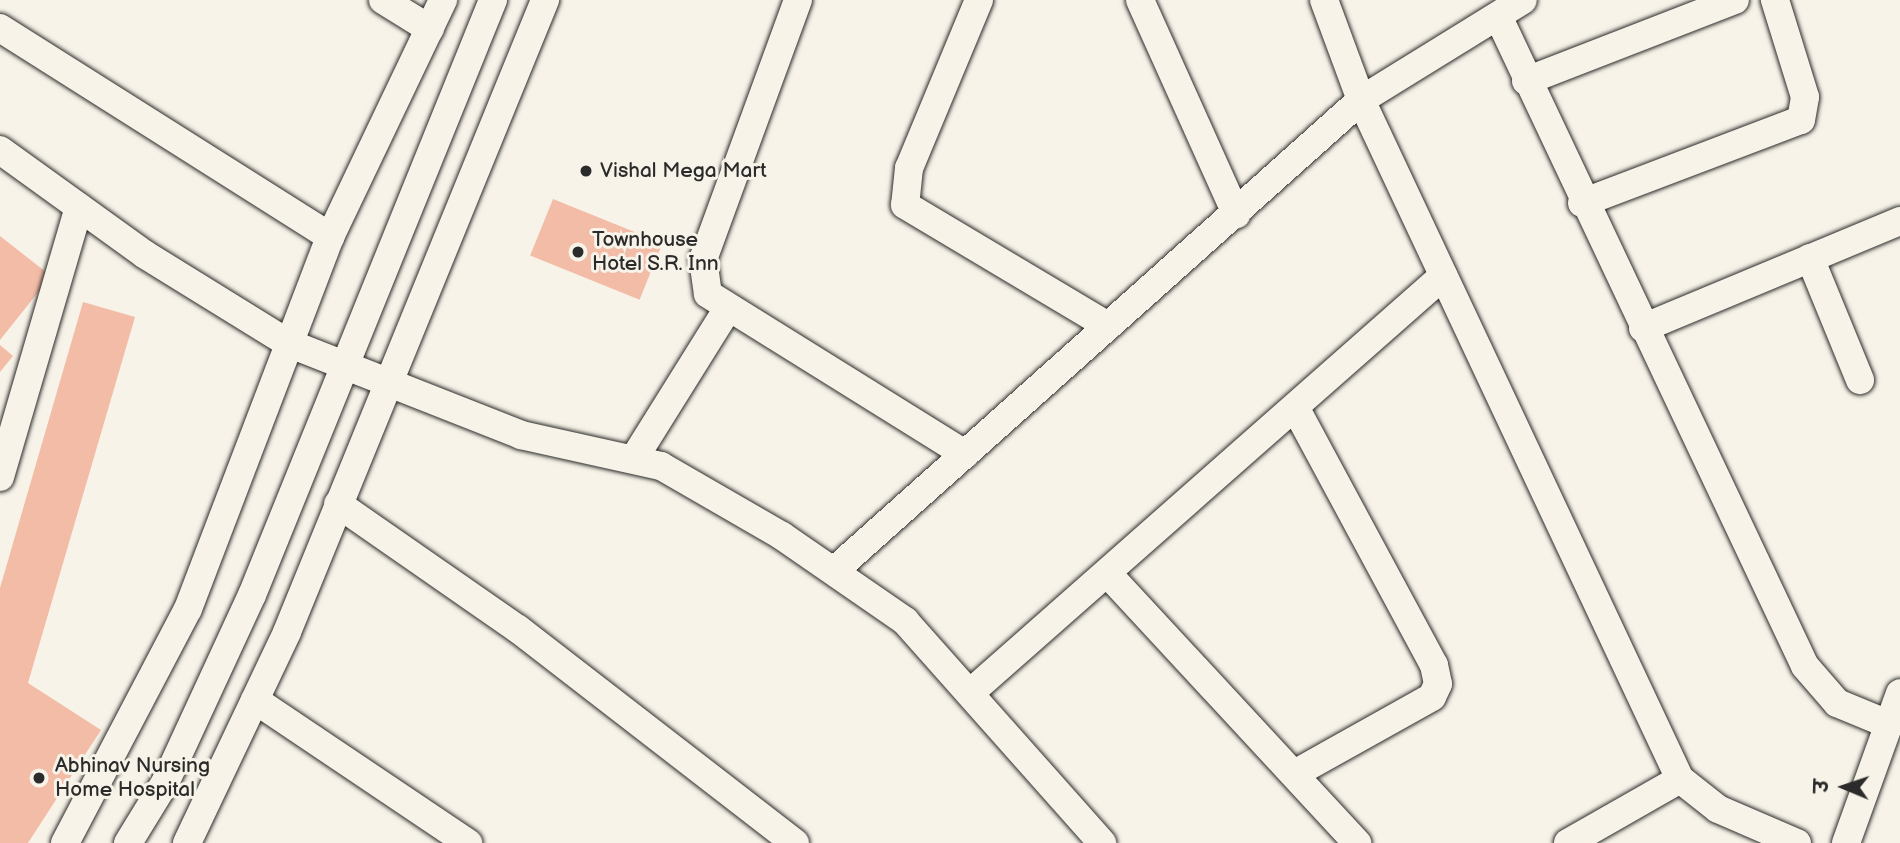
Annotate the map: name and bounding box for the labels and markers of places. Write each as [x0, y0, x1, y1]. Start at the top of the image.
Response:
place label: Vishal Mega Mart [600, 158, 767, 184]
marker: Vishal Mega Mart [578, 163, 594, 179]
place label: Townhouse Hotel S.R. Inn [592, 227, 719, 277]
marker: Townhouse Hotel S.R. Inn [570, 244, 586, 260]
place label: Abhinav Nursing Home Hospital [55, 753, 210, 803]
marker: Abhinav Nursing Home Hospital [29, 768, 49, 788]

